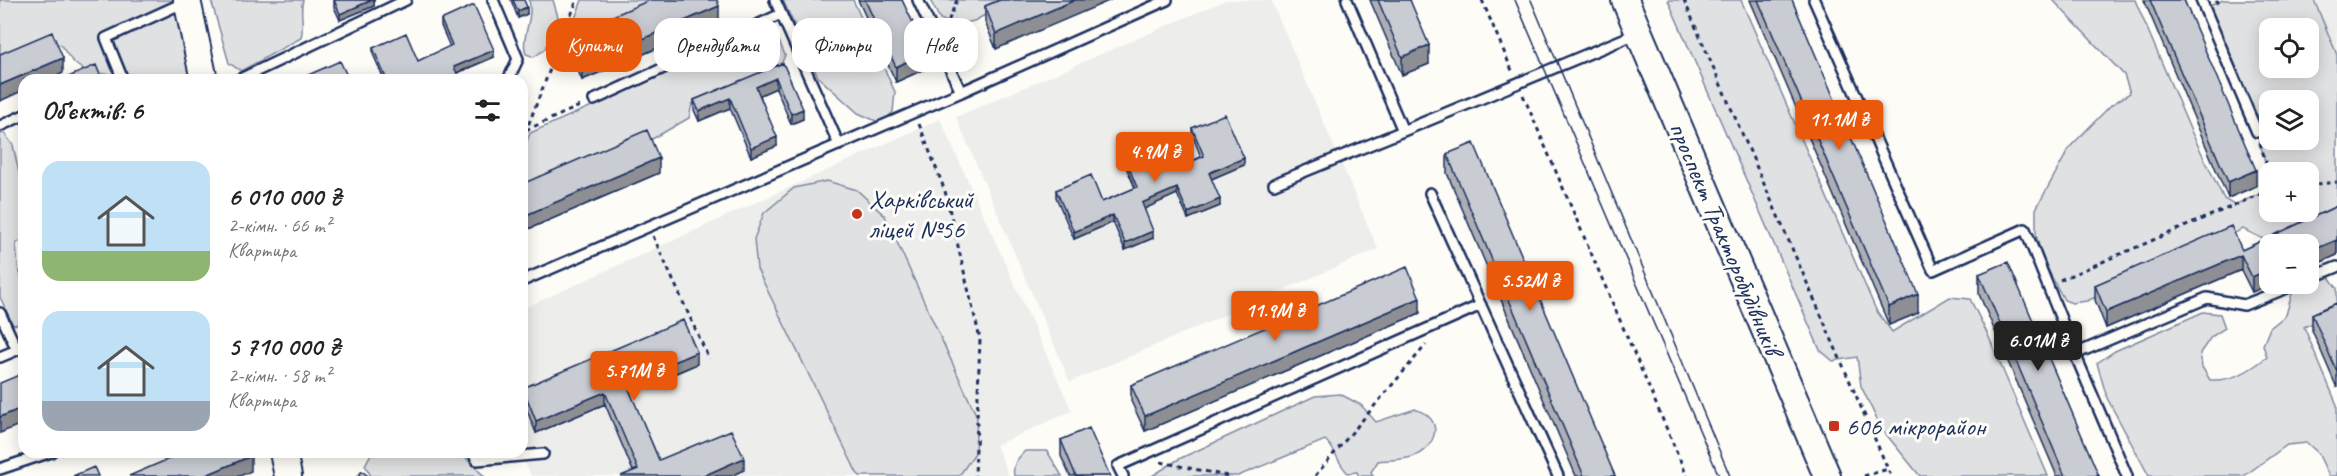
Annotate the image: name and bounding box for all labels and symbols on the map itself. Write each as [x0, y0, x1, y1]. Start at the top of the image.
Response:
pin: 11.1M ₴ [1784, 100, 1894, 151]
street label: проспект Тракторобудівників [1662, 117, 1792, 365]
pin: 4.9M ₴ [1106, 132, 1204, 183]
place label: Харківський ліцей №56 [869, 183, 975, 246]
marker: Харківський ліцей №56 [850, 207, 864, 221]
pin: 5.52M ₴ [1475, 261, 1585, 312]
pin: 11.9M ₴ [1220, 291, 1330, 342]
pin: 6.01M ₴ [1983, 321, 2093, 372]
pin: 5.71M ₴ [579, 351, 689, 402]
place label: 606 мікрорайон [1846, 410, 1987, 443]
marker: 606 мікрорайон [1827, 419, 1841, 433]

